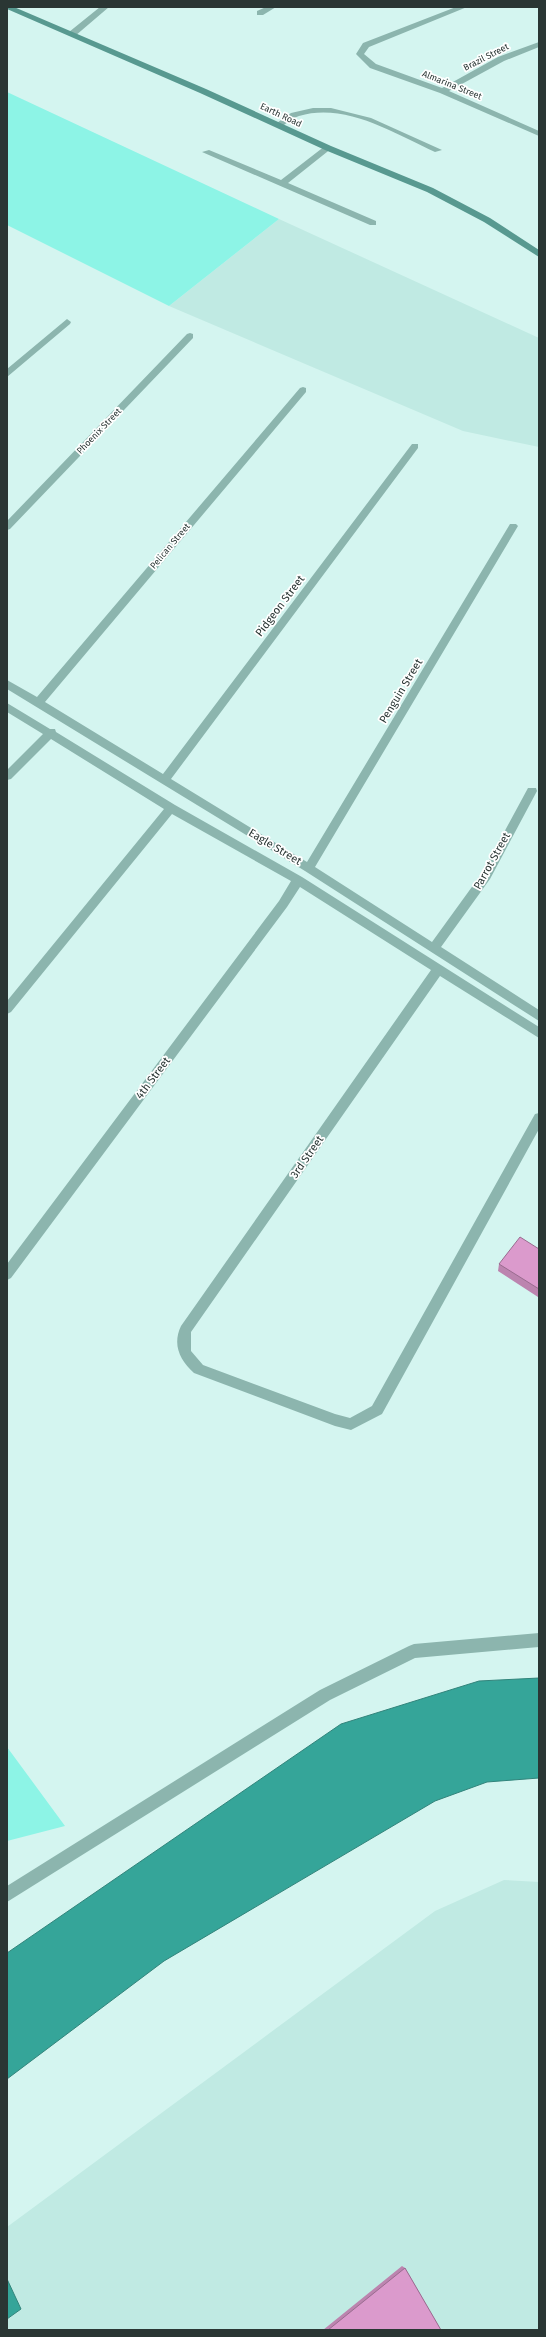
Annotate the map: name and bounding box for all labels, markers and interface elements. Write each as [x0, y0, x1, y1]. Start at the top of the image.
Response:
street label: Brazil Street [462, 41, 511, 73]
street label: Almarina Street [421, 68, 484, 102]
street label: Earth Road [259, 101, 303, 129]
street label: Phoenix Street [75, 406, 124, 456]
street label: Pelican Street [148, 521, 192, 571]
street label: Pidgeon Street [253, 573, 307, 639]
street label: Penguin Street [377, 656, 425, 726]
street label: Eagle Street [246, 826, 304, 868]
street label: Parrot Street [471, 830, 513, 892]
street label: 4th Street [133, 1054, 173, 1101]
street label: 3rd Street [288, 1133, 326, 1181]

